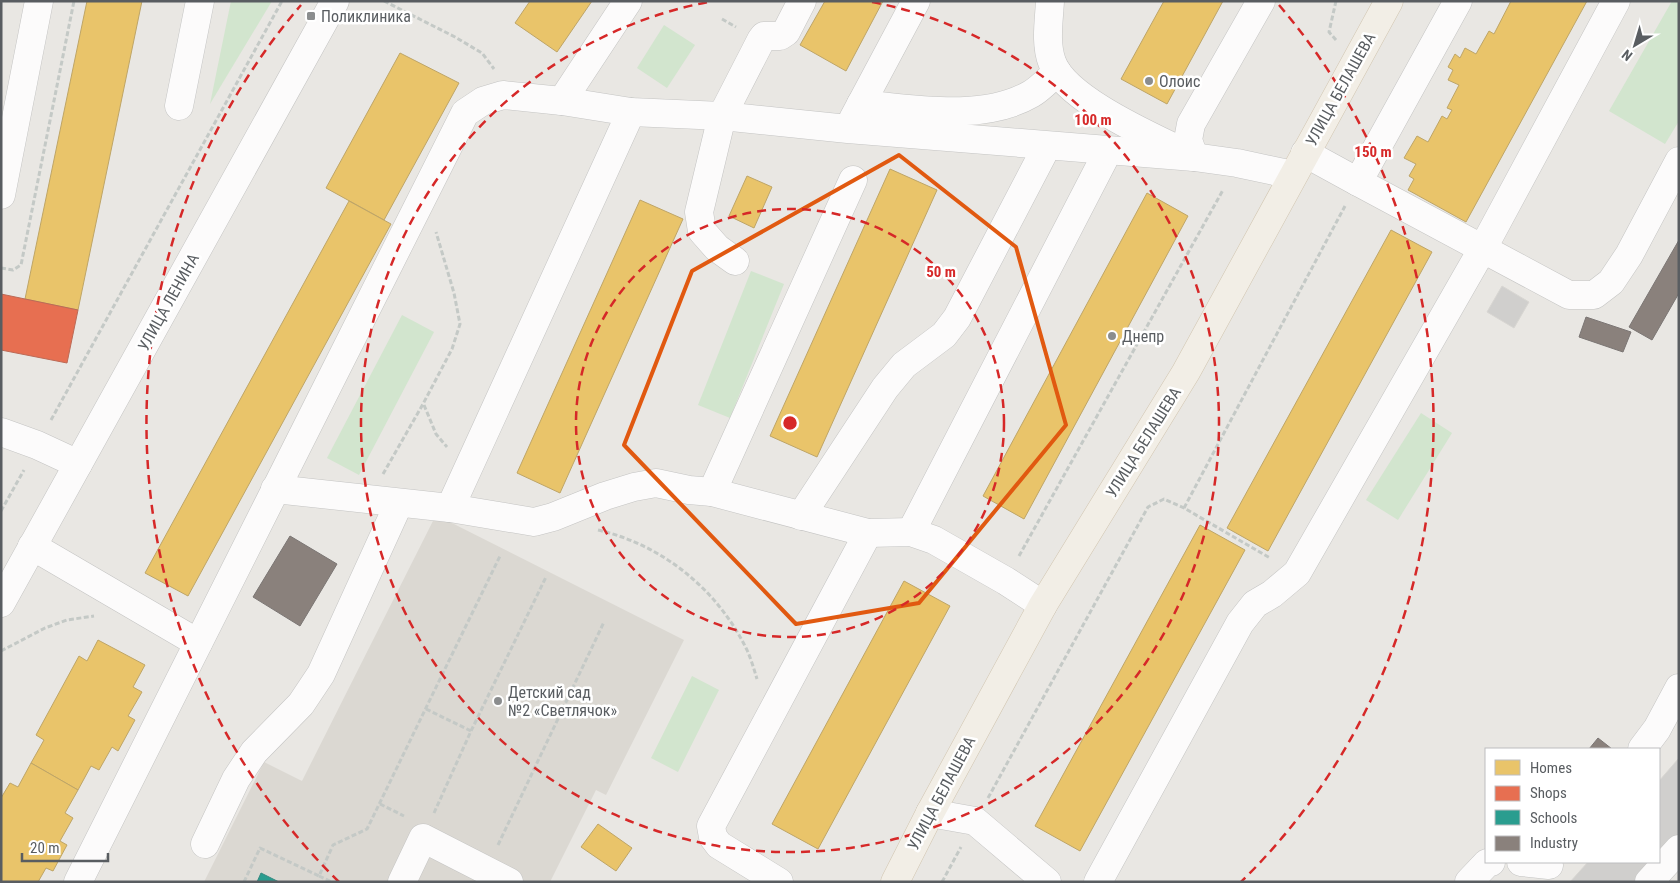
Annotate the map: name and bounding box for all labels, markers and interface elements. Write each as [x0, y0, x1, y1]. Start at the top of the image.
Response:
place label: Поликлиника [321, 7, 411, 26]
marker: Поликлиника [305, 10, 317, 22]
north arrow [1610, 20, 1660, 70]
street label: УЛИЦА БЕЛАШЕВА [1302, 29, 1379, 149]
text: N [1619, 46, 1635, 64]
place label: Олоис [1159, 72, 1200, 91]
marker: Олоис [1143, 75, 1155, 87]
text: 100 m [1074, 111, 1112, 129]
text: 150 m [1354, 143, 1392, 161]
street label: УЛИЦА ЛЕНИНА [134, 250, 203, 354]
text: 50 m [926, 263, 956, 281]
place label: Днепр [1122, 327, 1164, 346]
marker: Днепр [1106, 330, 1118, 342]
street label: УЛИЦА БЕЛАШЕВА [1102, 384, 1185, 501]
centre of rings [781, 414, 799, 432]
place label: Детский сад №2 «Светлячок» [508, 683, 617, 720]
marker: Детский сад №2 «Светлячок» [492, 695, 504, 707]
street label: УЛИЦА БЕЛАШЕВА [903, 733, 979, 853]
legend [1485, 748, 1660, 863]
text: Homes [1530, 759, 1572, 777]
text: Shops [1530, 784, 1567, 802]
text: Schools [1530, 809, 1577, 827]
scale bar [22, 830, 109, 862]
text: Industry [1530, 834, 1578, 852]
text: 20 m [30, 839, 60, 857]

